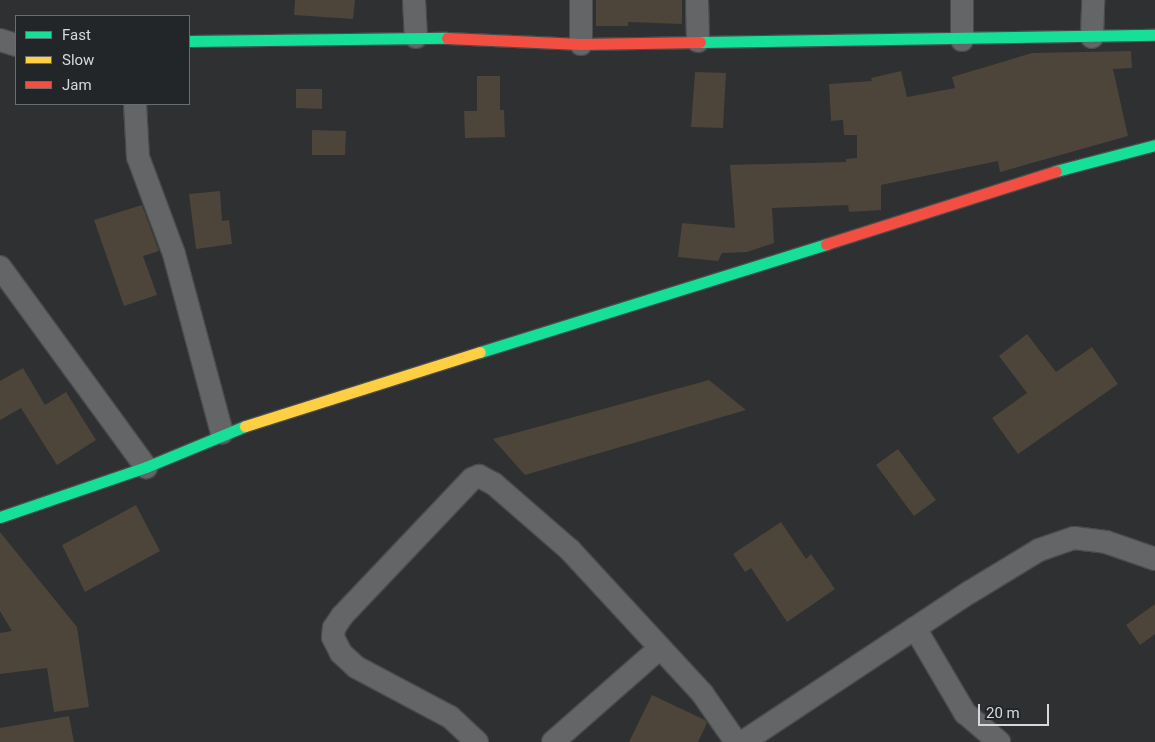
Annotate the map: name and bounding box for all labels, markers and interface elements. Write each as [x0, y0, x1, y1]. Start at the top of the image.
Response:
legend [15, 15, 190, 105]
text: Fast [62, 26, 91, 44]
text: Slow [62, 51, 94, 69]
text: Jam [62, 76, 92, 94]
scale bar [980, 694, 1051, 726]
text: 20 m [986, 704, 1020, 722]

